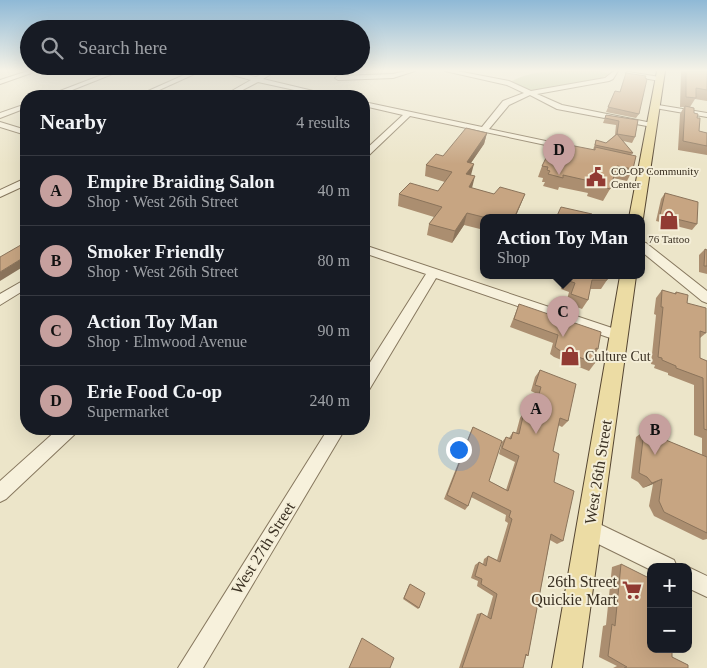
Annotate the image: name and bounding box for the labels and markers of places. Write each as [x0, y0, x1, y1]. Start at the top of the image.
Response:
pin: D [543, 134, 575, 175]
place label: CO-OP Community Center [611, 165, 699, 190]
public building icon: CO-OP Community Center [585, 166, 607, 188]
shop icon: 76 Tattoo [658, 209, 680, 231]
place label: 76 Tattoo [648, 233, 690, 245]
pin: C [547, 296, 579, 337]
shop icon: Culture Cut [559, 345, 581, 367]
place label: Culture Cut [585, 349, 651, 364]
pin: A [520, 393, 552, 434]
pin: B [639, 414, 671, 455]
place label: 26th Street Quickie Mart [531, 573, 618, 608]
supermarket icon: 26th Street Quickie Mart [621, 579, 643, 601]

